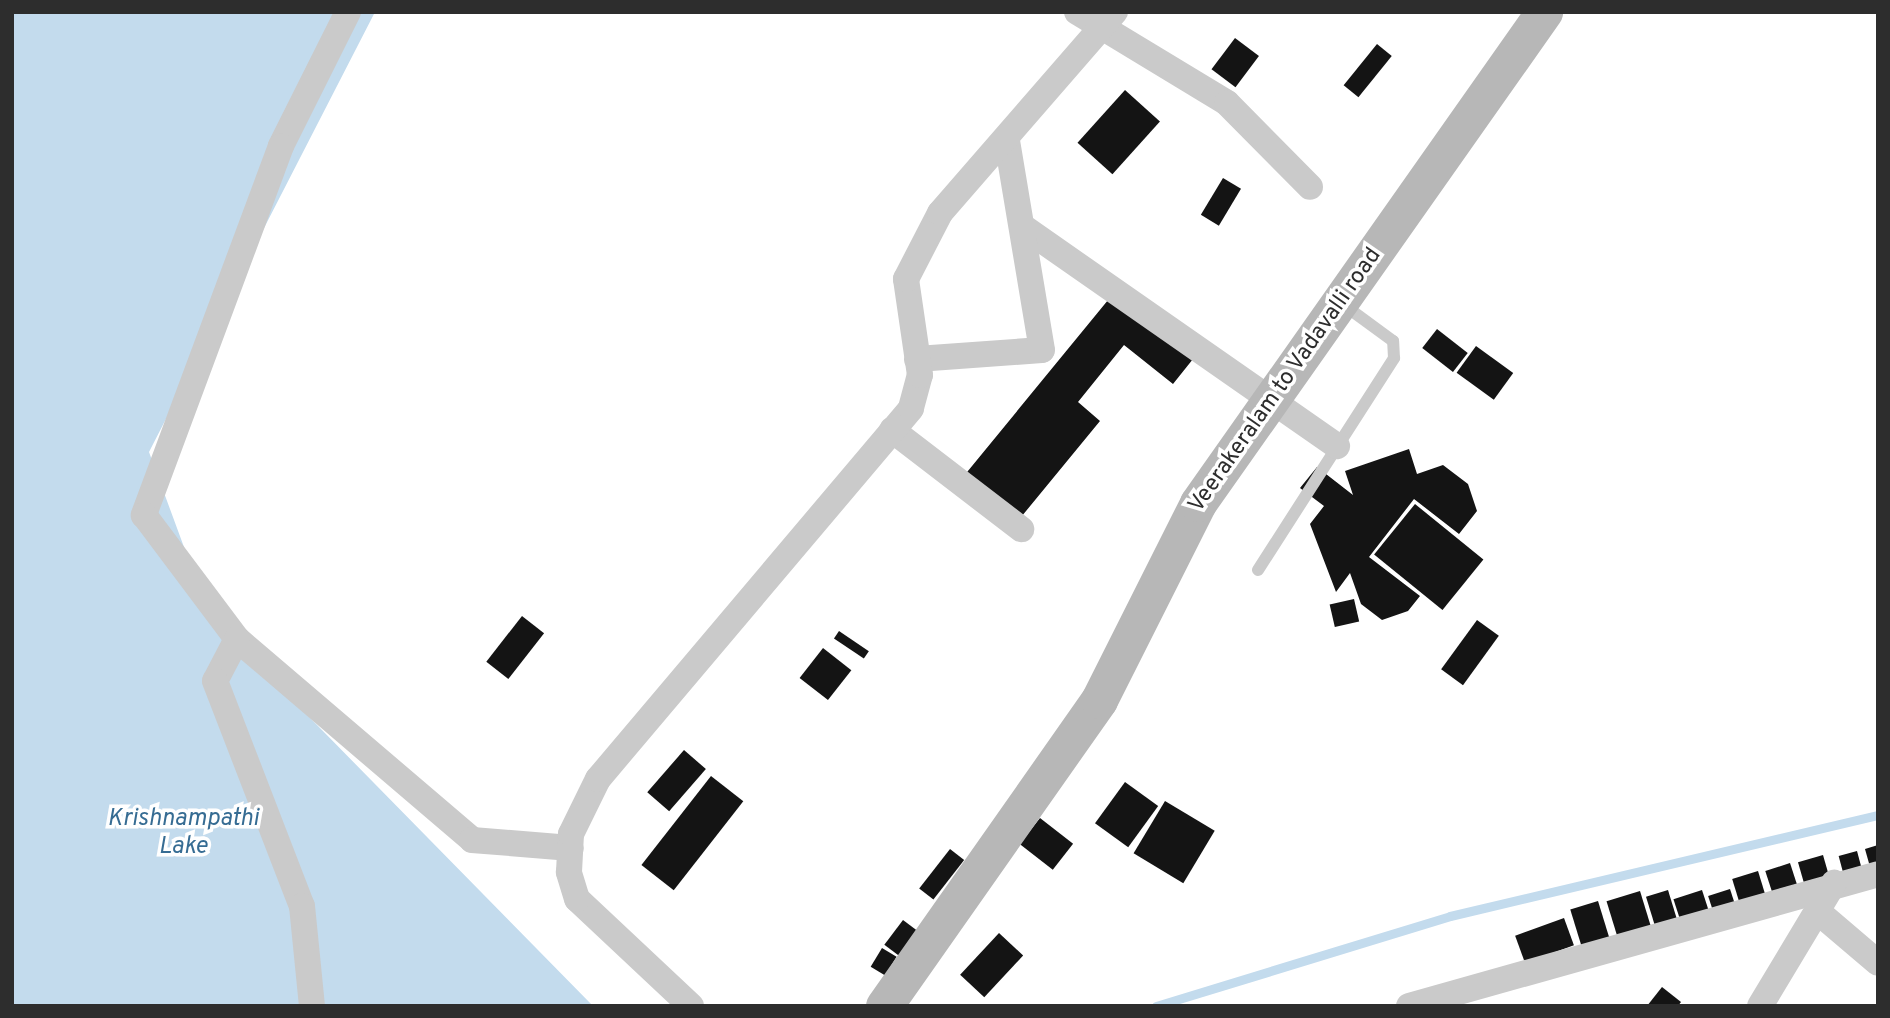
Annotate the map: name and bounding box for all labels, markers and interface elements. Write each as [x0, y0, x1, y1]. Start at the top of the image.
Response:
street label: Veerakeralam to Vadavalli road [1184, 243, 1388, 519]
water label: Krishnampathi Lake [107, 806, 259, 862]

